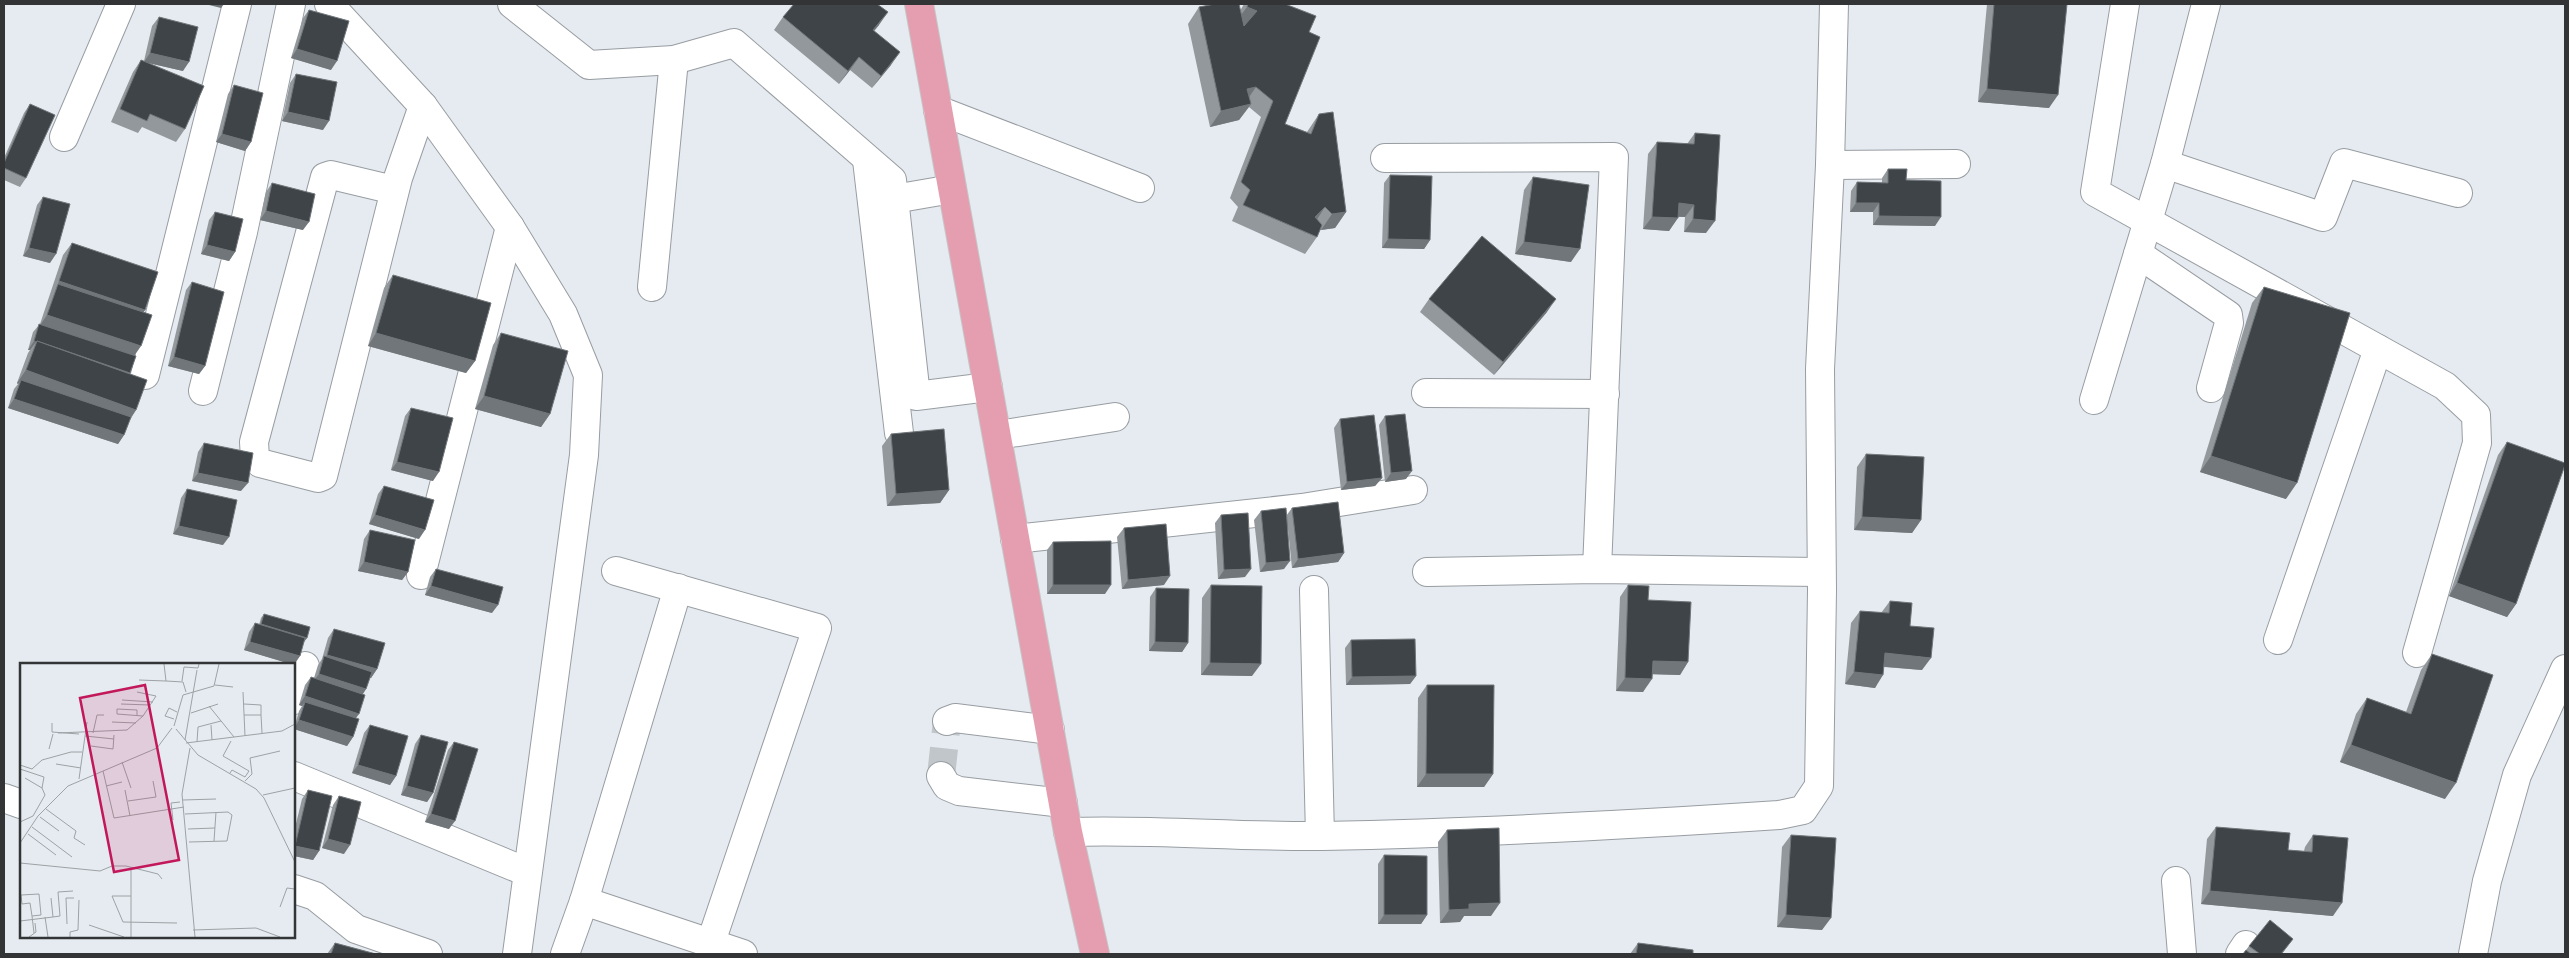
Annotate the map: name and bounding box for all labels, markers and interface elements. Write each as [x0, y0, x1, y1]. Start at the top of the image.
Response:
inset map [20, 663, 295, 938]

